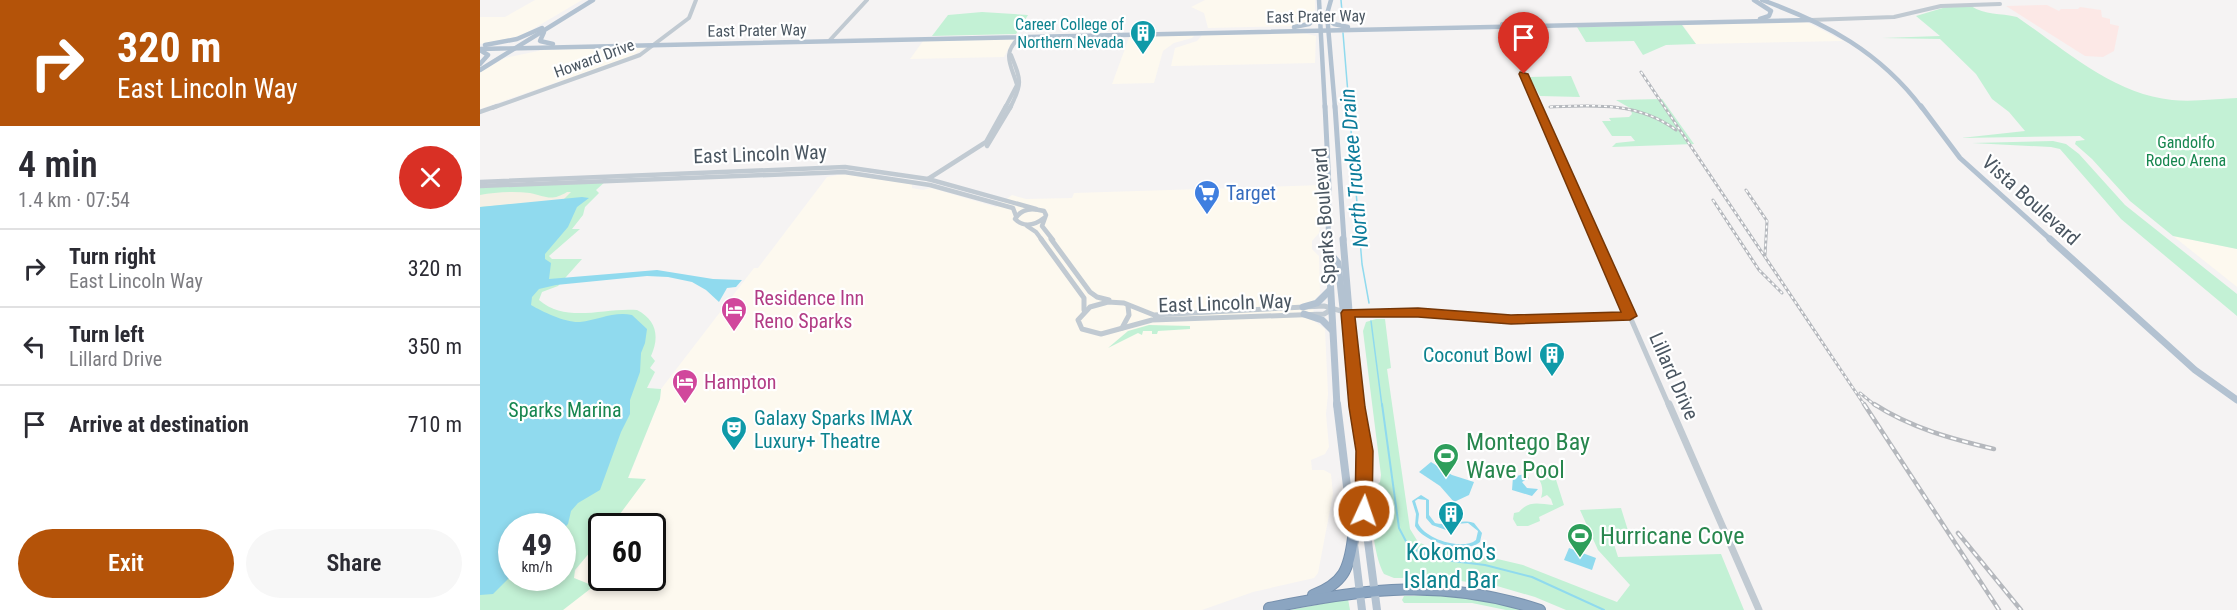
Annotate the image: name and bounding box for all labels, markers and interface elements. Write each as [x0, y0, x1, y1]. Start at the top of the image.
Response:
street label: East Prater Way [1266, 6, 1366, 27]
pin [1498, 12, 1549, 74]
place label: Career College of Northern Nevada [1015, 15, 1124, 52]
building icon: Career College of Northern Nevada [1128, 18, 1158, 56]
street label: East Prater Way [707, 20, 807, 41]
icon: arrive [1507, 21, 1540, 54]
text: 320 m [117, 23, 222, 72]
icon: right [18, 24, 96, 102]
street label: Howard Drive [551, 35, 637, 82]
text: East Lincoln Way [117, 73, 298, 105]
water label: North Truckee Drain [1335, 87, 1373, 249]
park label: Gandolfo Rodeo Arena [2146, 133, 2226, 170]
street label: East Lincoln Way [693, 140, 827, 168]
text: 4 min [18, 144, 98, 186]
button: close [399, 146, 462, 209]
street label: Sparks Boulevard [1307, 147, 1341, 285]
street label: Vista Boulevard [1977, 150, 2085, 250]
supermarket icon: Target [1192, 178, 1222, 216]
place label: Target [1226, 181, 1276, 205]
text: 1.4 km · 07:54 [18, 188, 130, 212]
text: Turn right [69, 244, 156, 269]
icon: right [18, 252, 51, 285]
text: 320 m [408, 256, 462, 281]
text: East Lincoln Way [69, 269, 203, 293]
place label: Residence Inn Reno Sparks [754, 286, 864, 333]
street label: East Lincoln Way [1158, 289, 1292, 317]
hotel icon: Residence Inn Reno Sparks [719, 295, 749, 333]
text: Turn left [69, 322, 144, 347]
street label: Lillard Drive [1644, 329, 1704, 423]
icon: left [18, 330, 51, 363]
text: 350 m [408, 334, 462, 359]
building icon: Coconut Bowl [1537, 340, 1567, 378]
place label: Coconut Bowl [1423, 343, 1532, 367]
text: Lillard Drive [69, 347, 162, 371]
hotel icon: Hampton [670, 367, 700, 405]
place label: Hampton [704, 370, 776, 394]
park label: Sparks Marina [508, 398, 622, 422]
place label: Galaxy Sparks IMAX Luxury+ Theatre [754, 406, 913, 453]
icon: arrive [18, 408, 51, 441]
text: Arrive at destination [69, 412, 249, 437]
text: 710 m [408, 412, 462, 437]
theatre icon: Galaxy Sparks IMAX Luxury+ Theatre [719, 414, 749, 452]
place label: Montego Bay Wave Pool [1466, 428, 1590, 484]
sports icon: Montego Bay Wave Pool [1431, 441, 1461, 479]
position arrow [1332, 479, 1396, 543]
building icon: Kokomo's Island Bar [1436, 499, 1466, 537]
speed limit sign: 60 [588, 513, 666, 591]
sports icon: Hurricane Cove [1565, 521, 1595, 559]
place label: Hurricane Cove [1600, 522, 1744, 550]
text: 49 [522, 527, 552, 562]
button: Exit [18, 529, 234, 598]
button: Share [246, 529, 462, 598]
place label: Kokomo's Island Bar [1404, 538, 1498, 594]
text: km/h [522, 558, 552, 576]

